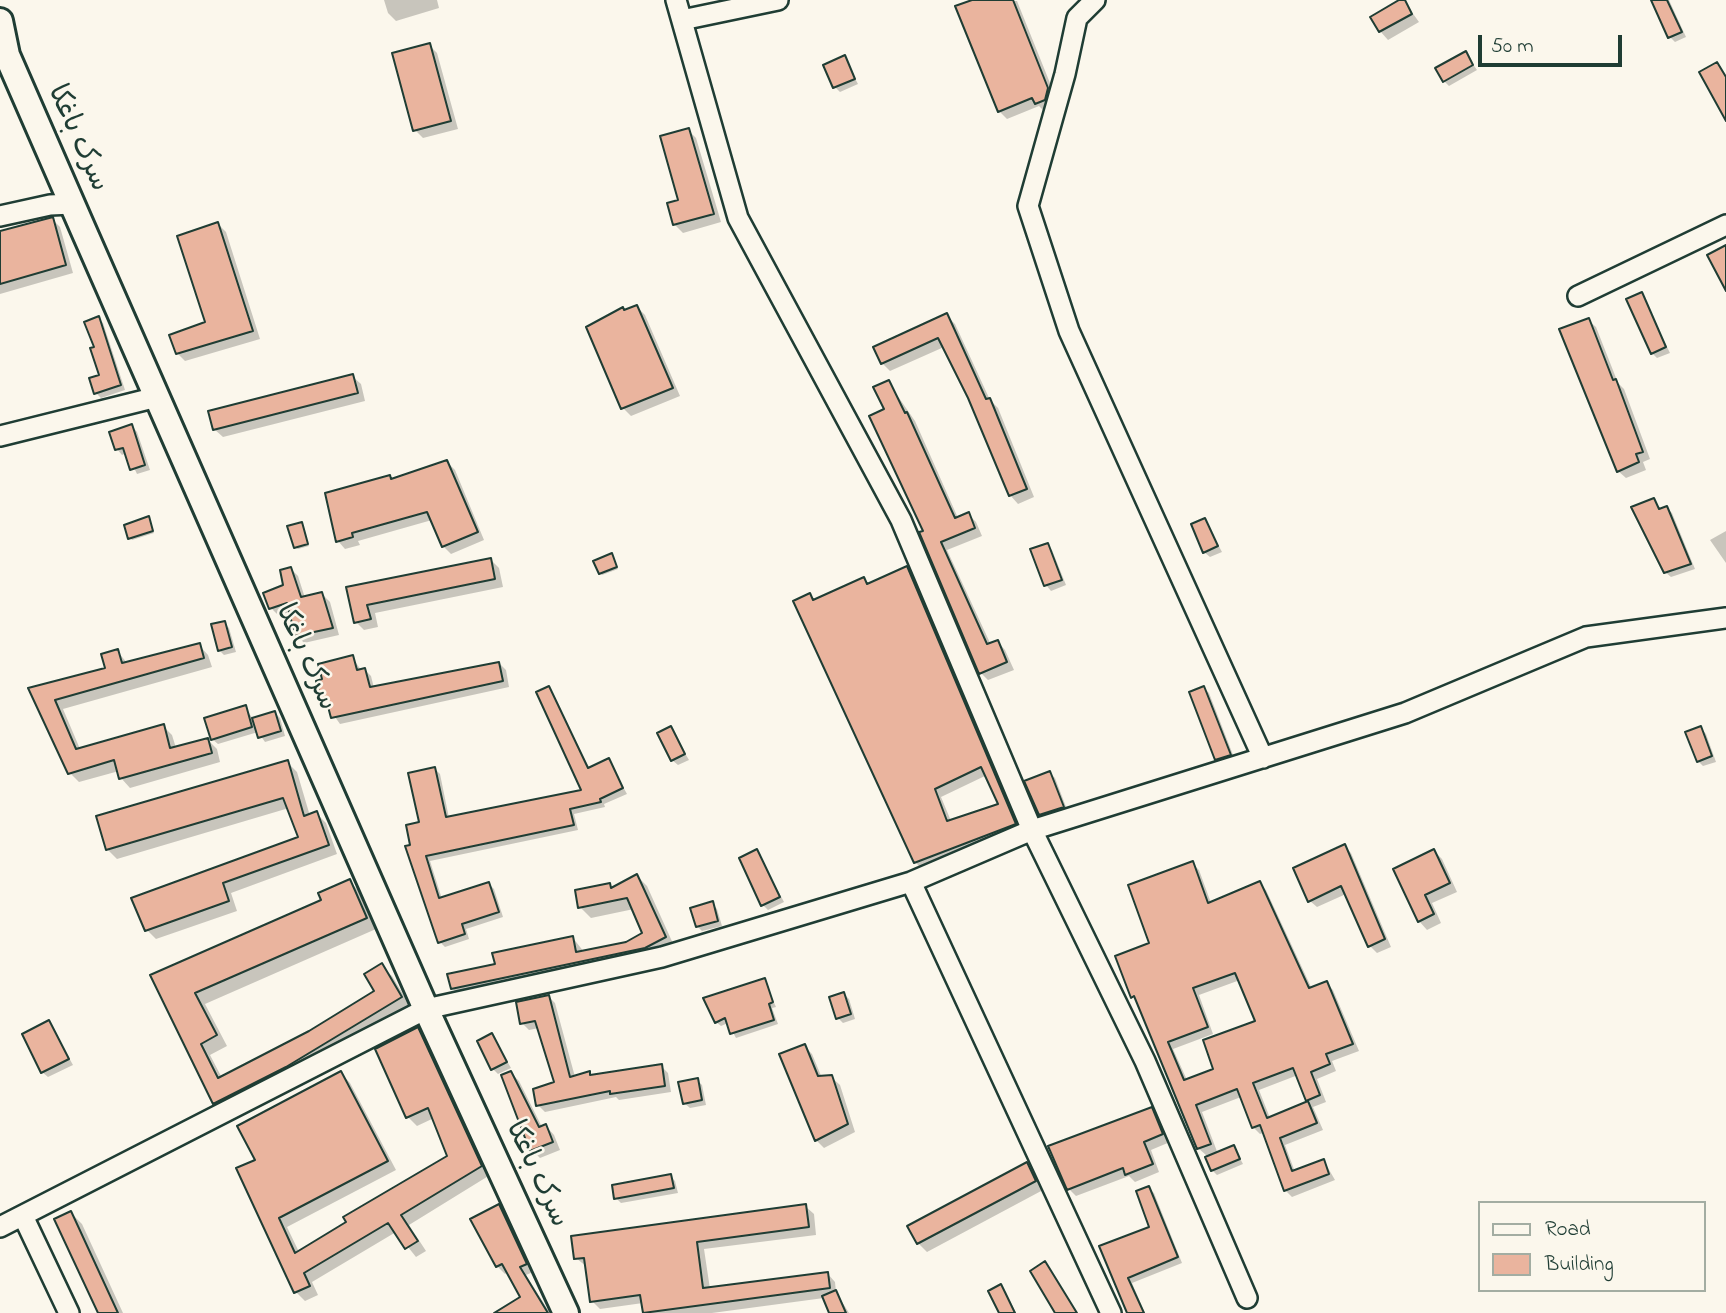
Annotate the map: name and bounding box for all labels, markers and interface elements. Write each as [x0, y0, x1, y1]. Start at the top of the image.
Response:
scale bar [1481, 21, 1624, 65]
text: 50 m [1491, 32, 1534, 62]
street label: سرک باغکا [38, 80, 114, 198]
street label: سرک باغکا [266, 599, 342, 717]
street label: سرک باغکا [496, 1117, 574, 1233]
legend [1478, 1201, 1705, 1292]
text: Road [1545, 1215, 1591, 1245]
text: Building [1545, 1250, 1614, 1280]

